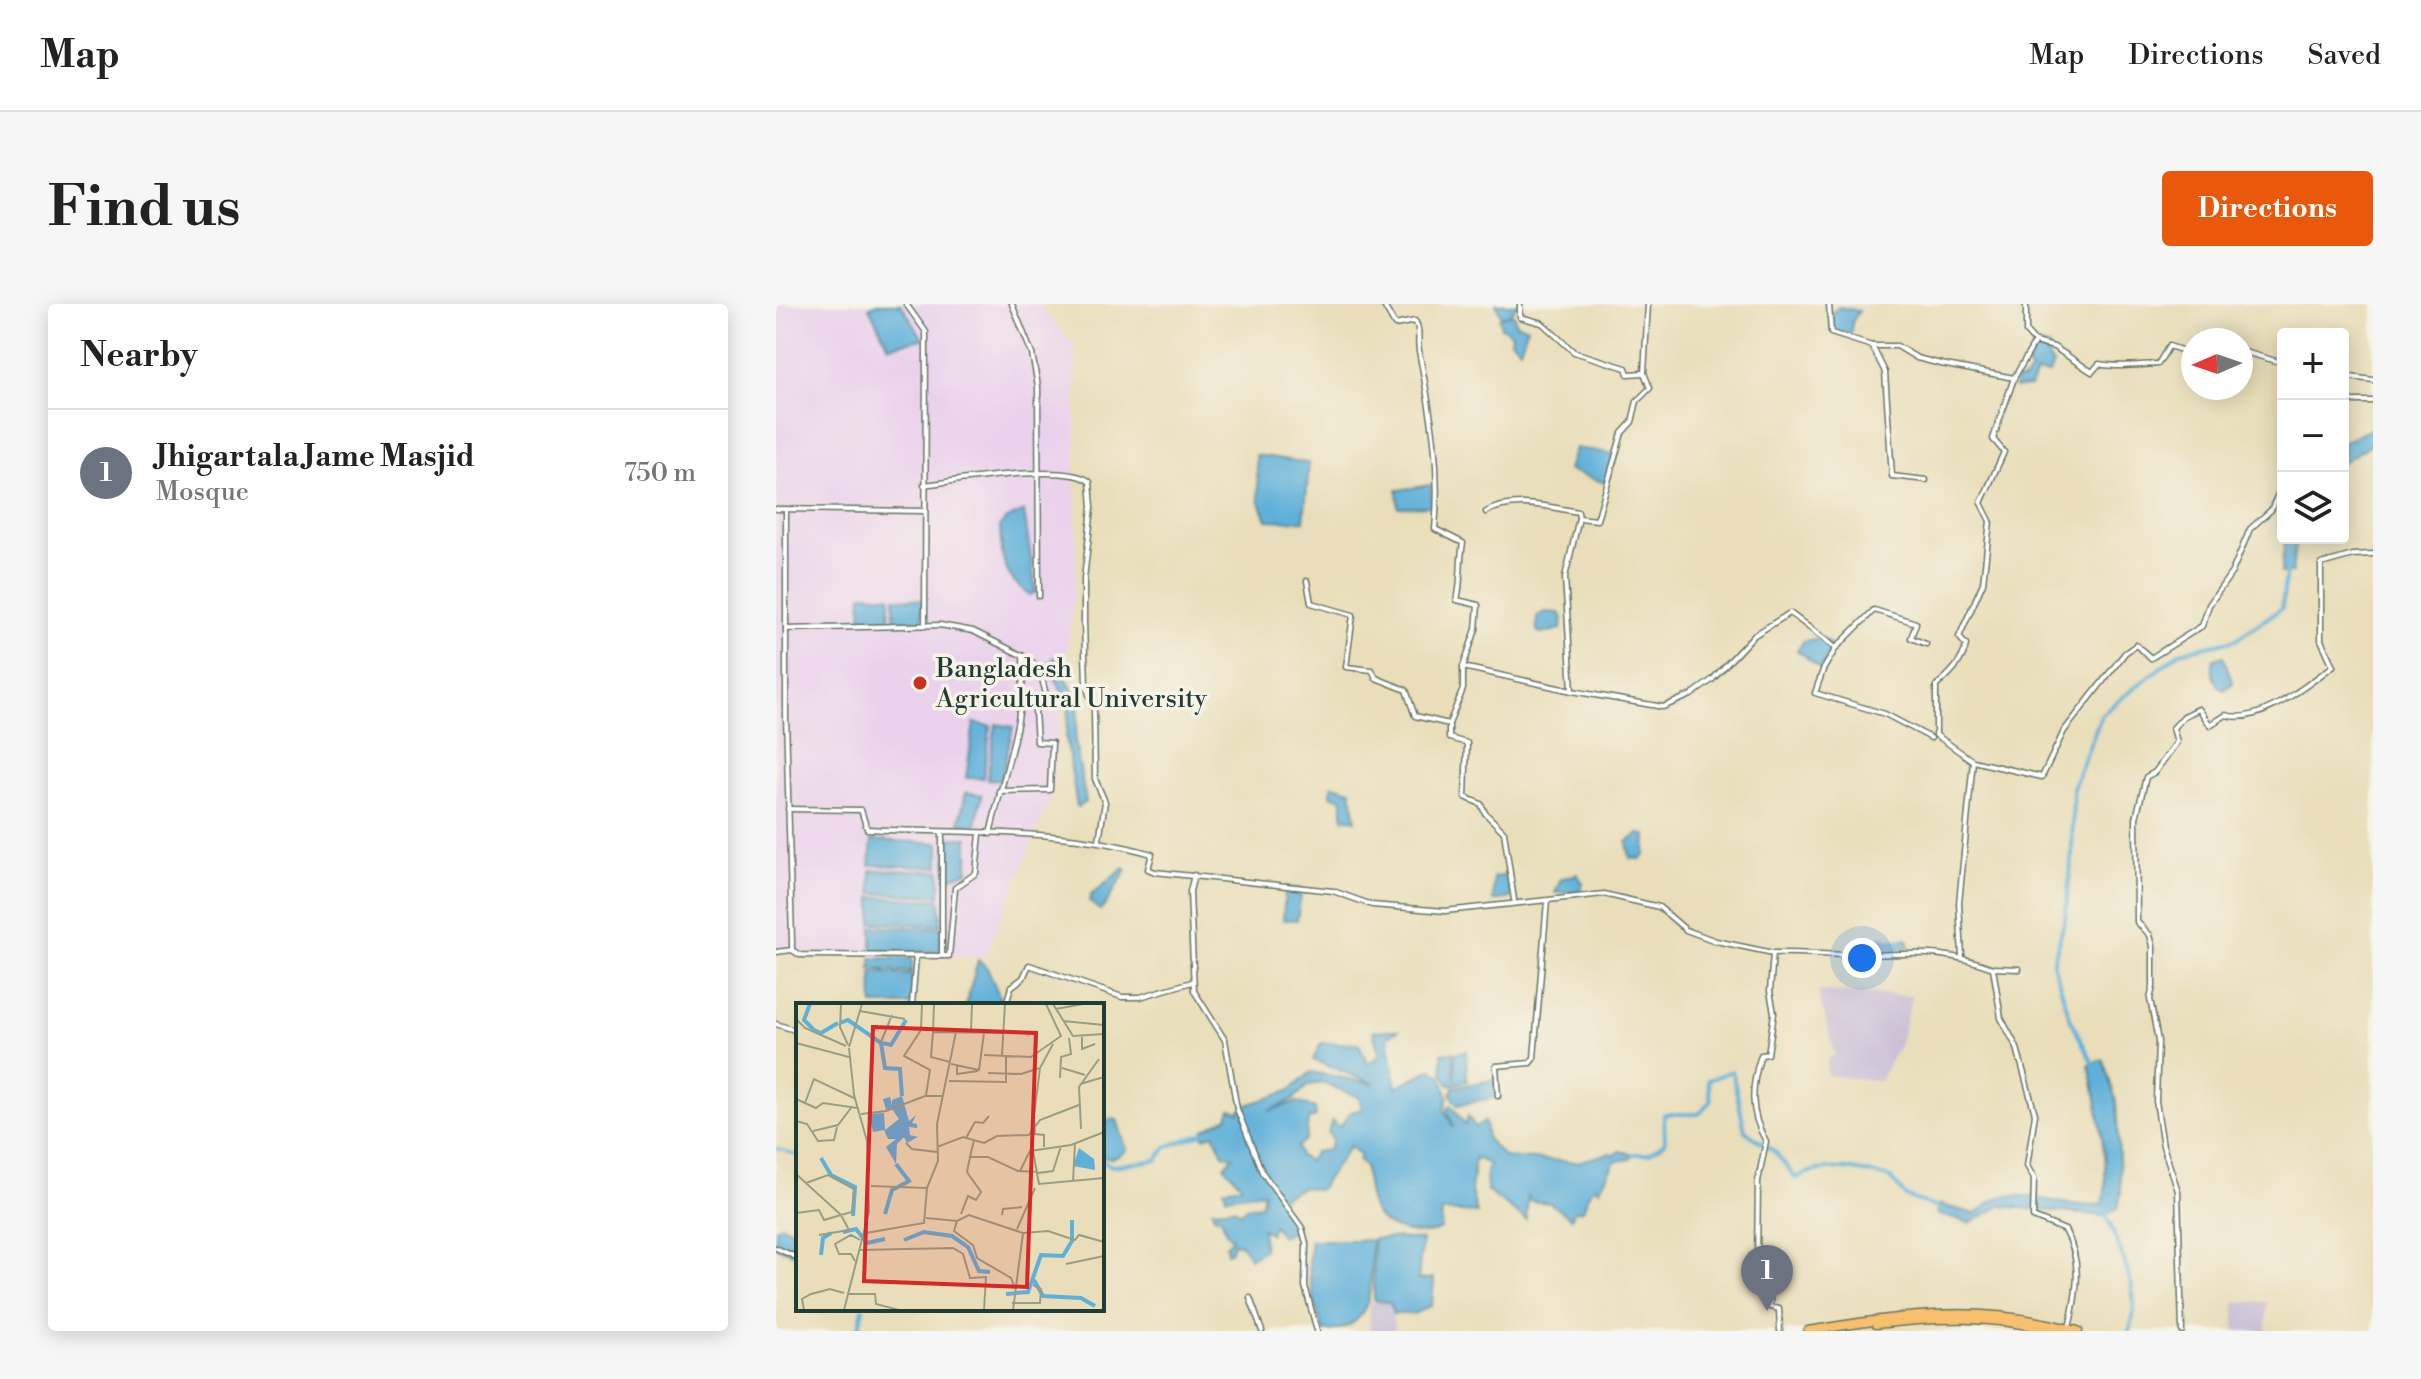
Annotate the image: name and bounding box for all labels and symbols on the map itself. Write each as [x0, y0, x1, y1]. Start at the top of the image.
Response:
north arrow [2181, 328, 2253, 400]
place label: Bangladesh Agricultural University [935, 653, 1207, 715]
marker: Bangladesh Agricultural University [911, 674, 929, 692]
your location [1842, 938, 1882, 978]
inset map [796, 1003, 1104, 1311]
pin: 1 [1741, 1245, 1793, 1311]

